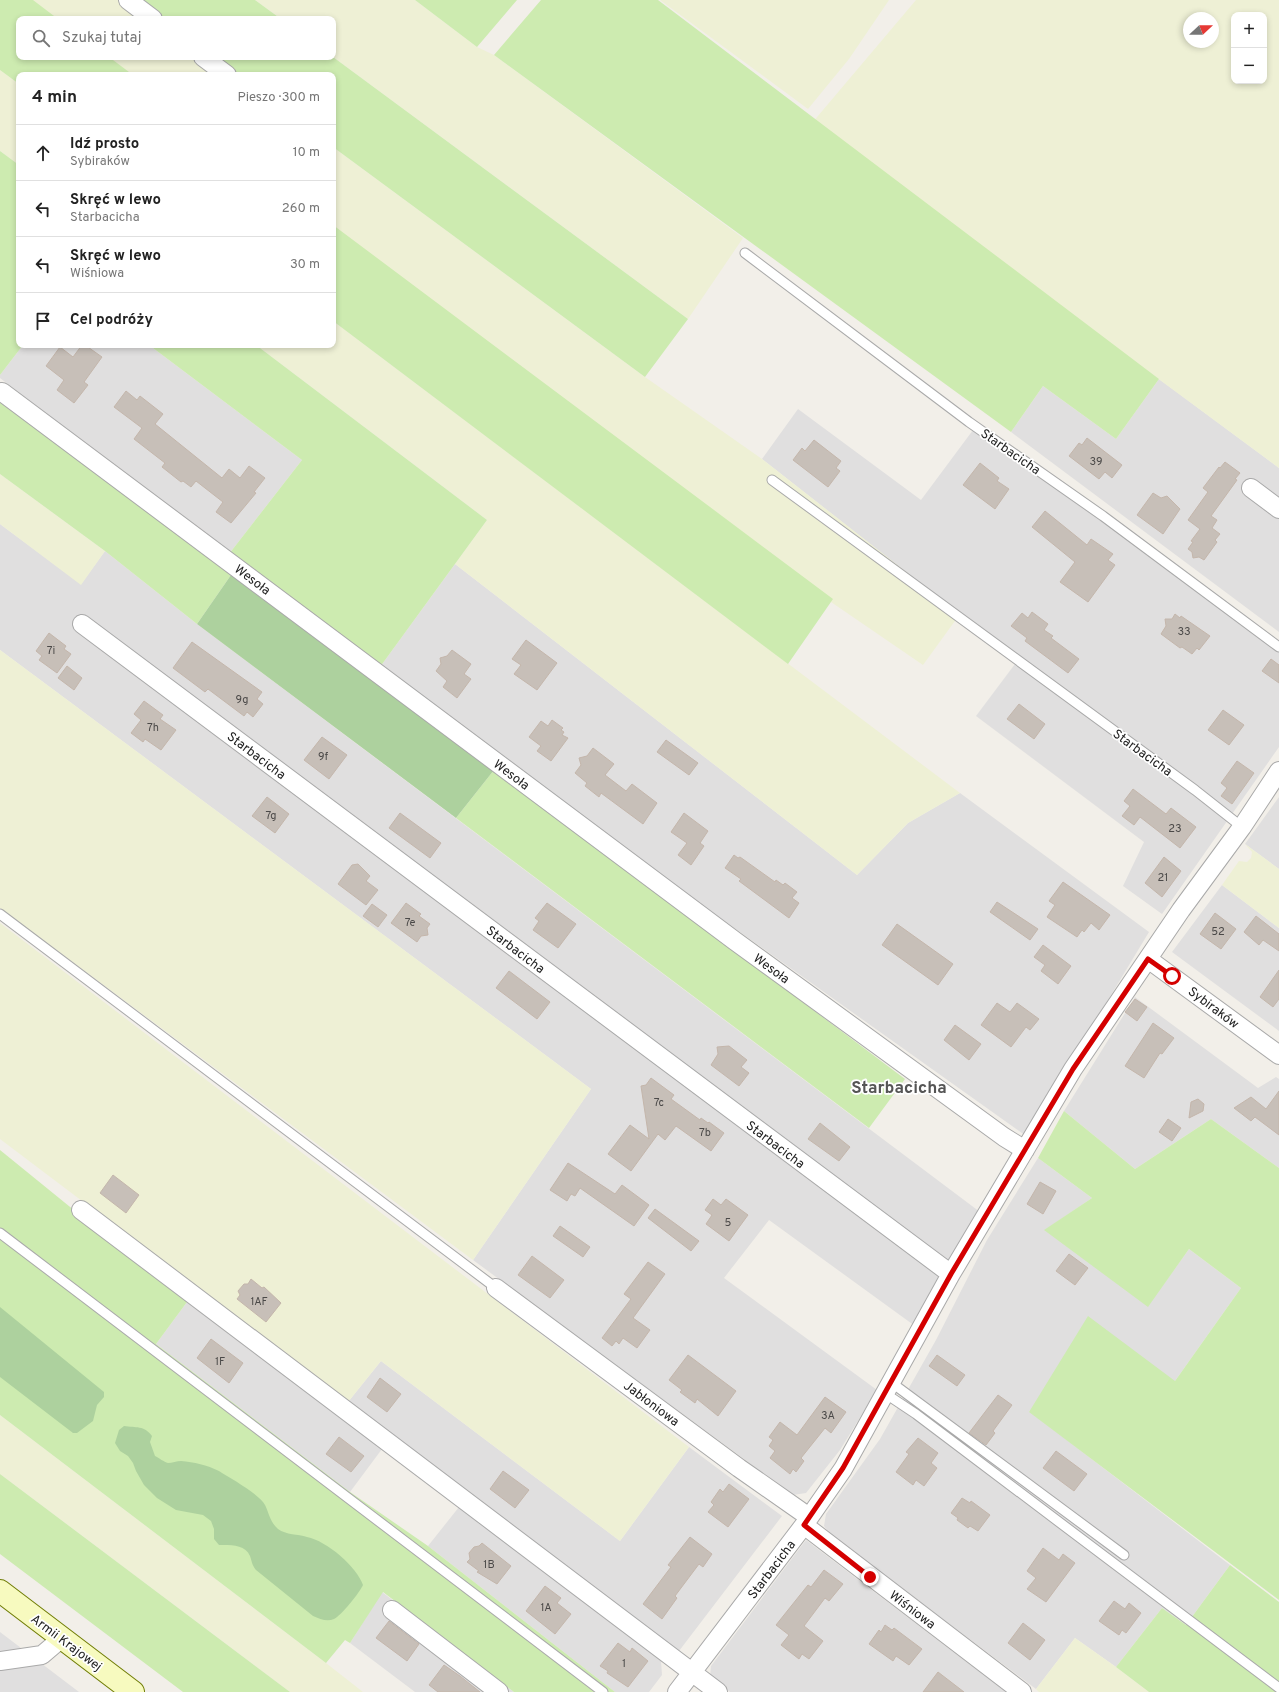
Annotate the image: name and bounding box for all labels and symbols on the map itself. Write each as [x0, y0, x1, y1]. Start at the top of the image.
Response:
north arrow [1183, 12, 1219, 48]
street label: Starbacicha [977, 426, 1043, 479]
house number: 39 [1090, 455, 1102, 469]
street label: Wesoła [231, 562, 273, 599]
house number: 33 [1177, 625, 1191, 639]
house number: 7i [47, 644, 55, 658]
house number: 9g [236, 693, 248, 707]
house number: 7h [147, 721, 159, 735]
street label: Starbacicha [1109, 727, 1175, 781]
street label: Starbacicha [223, 729, 288, 784]
house number: 9f [318, 750, 328, 764]
street label: Wesoła [490, 757, 532, 794]
house number: 7g [266, 809, 276, 823]
house number: 23 [1168, 822, 1182, 836]
house number: 21 [1158, 871, 1168, 885]
house number: 7e [405, 916, 415, 930]
street label: Starbacicha [482, 923, 547, 978]
house number: 52 [1211, 925, 1225, 939]
street label: Wesoła [750, 951, 792, 988]
route start [1163, 967, 1181, 985]
street label: Sybiraków [1184, 984, 1241, 1033]
district label: Starbacicha [851, 1078, 947, 1100]
house number: 7c [654, 1096, 664, 1110]
street label: Starbacicha [742, 1118, 807, 1173]
house number: 7b [699, 1126, 711, 1140]
house number: 5 [725, 1216, 732, 1230]
house number: 1AF [250, 1295, 268, 1309]
house number: 1F [215, 1355, 225, 1369]
street label: Jabłoniowa [620, 1378, 682, 1431]
house number: 3A [821, 1409, 835, 1423]
street label: Starbacicha [745, 1538, 800, 1603]
house number: 1B [483, 1558, 495, 1572]
route end [861, 1568, 879, 1586]
street label: Wiśniowa [885, 1588, 938, 1633]
house number: 1A [540, 1601, 552, 1615]
street label: Armii Krajowej [27, 1612, 105, 1676]
house number: 1 [622, 1657, 626, 1671]

